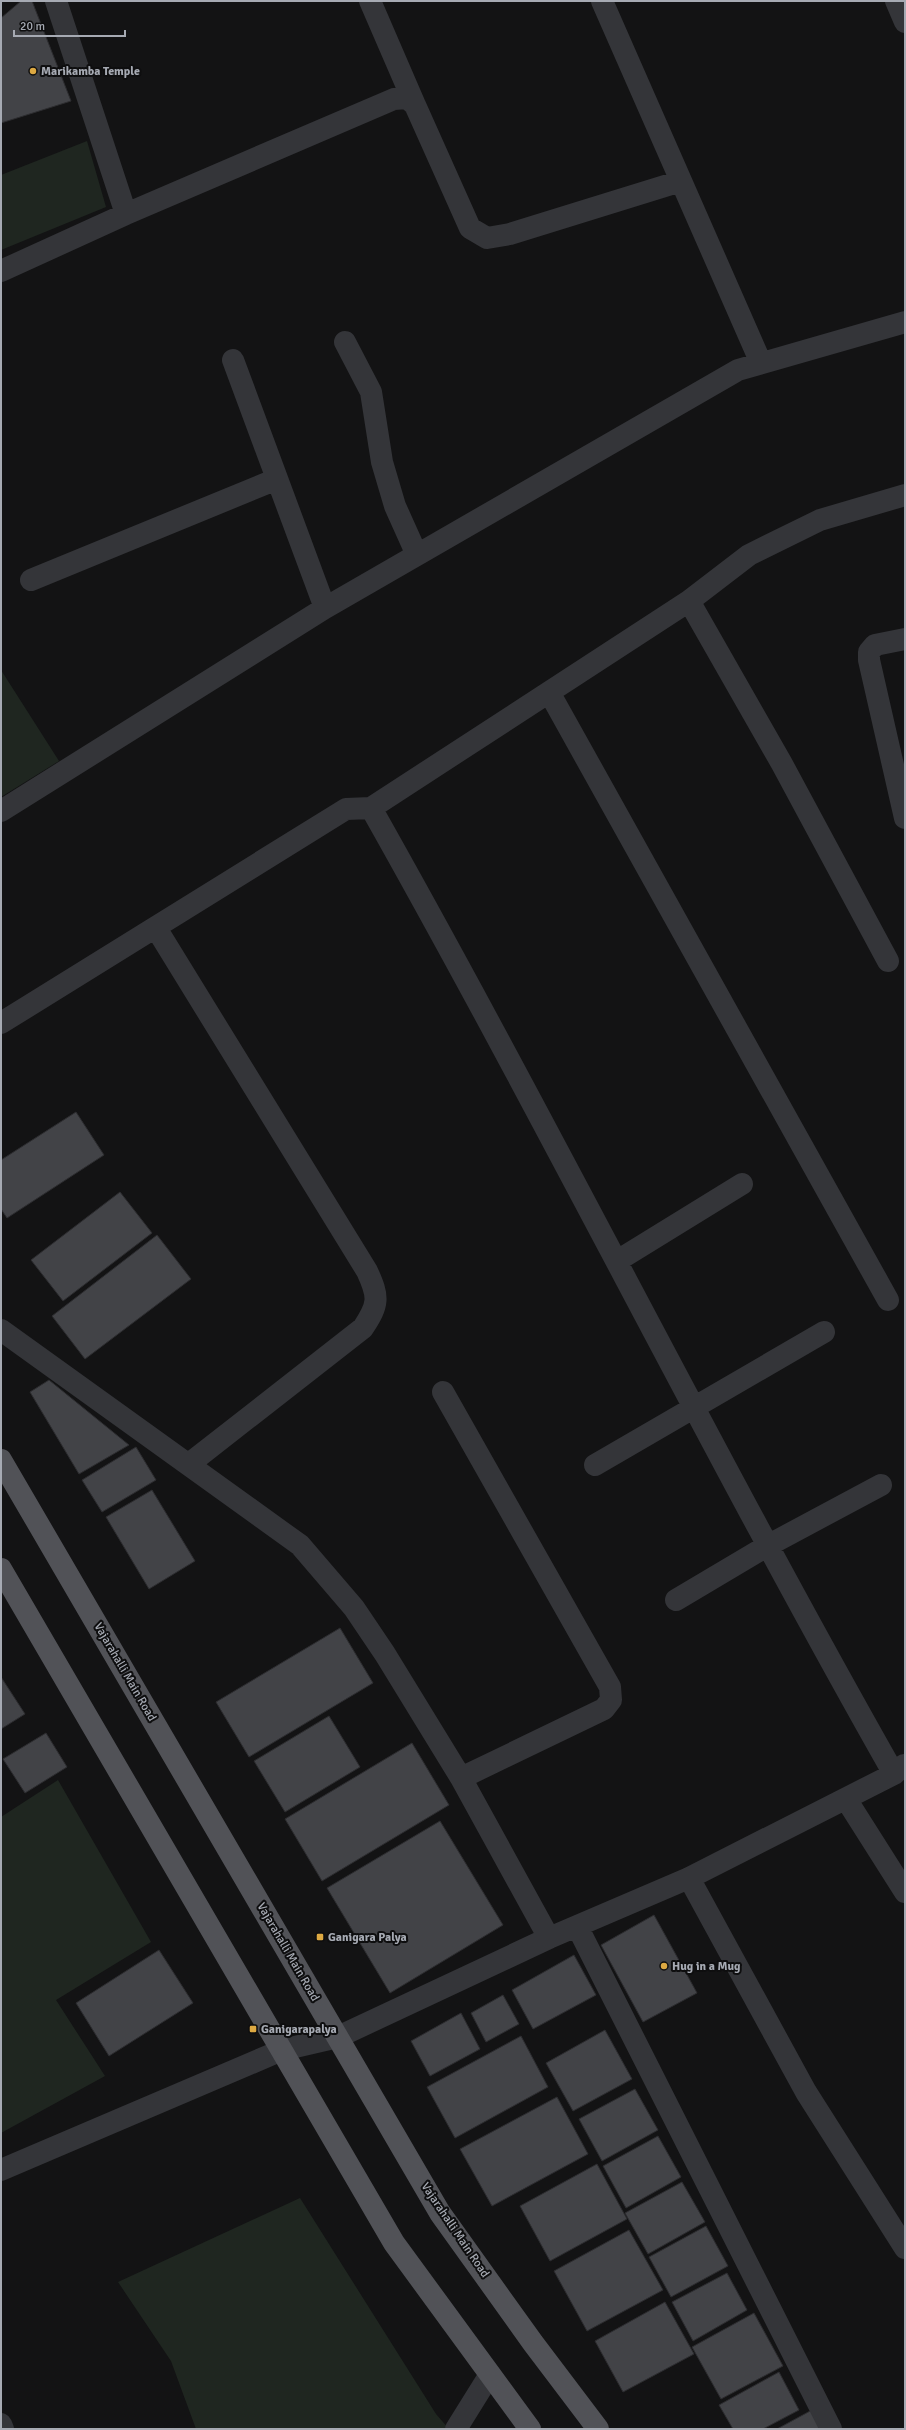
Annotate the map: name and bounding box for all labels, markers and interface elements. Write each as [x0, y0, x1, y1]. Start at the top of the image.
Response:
scale bar [14, 12, 125, 38]
text: 20 m [20, 19, 45, 34]
place label: Marikamba Temple [41, 64, 140, 79]
marker: Marikamba Temple [28, 66, 38, 76]
street label: Vajarahalli Main Road [91, 1620, 159, 1724]
street label: Vajarahalli Main Road [254, 1900, 322, 2004]
place label: Ganigara Palya [328, 1930, 407, 1945]
marker: Ganigara Palya [315, 1932, 325, 1942]
place label: Hug in a Mug [672, 1959, 741, 1974]
marker: Hug in a Mug [659, 1961, 669, 1971]
place label: Ganigarapalya [261, 2022, 337, 2037]
marker: Ganigarapalya [248, 2024, 258, 2034]
street label: Vajarahalli Main Road [418, 2180, 492, 2280]

